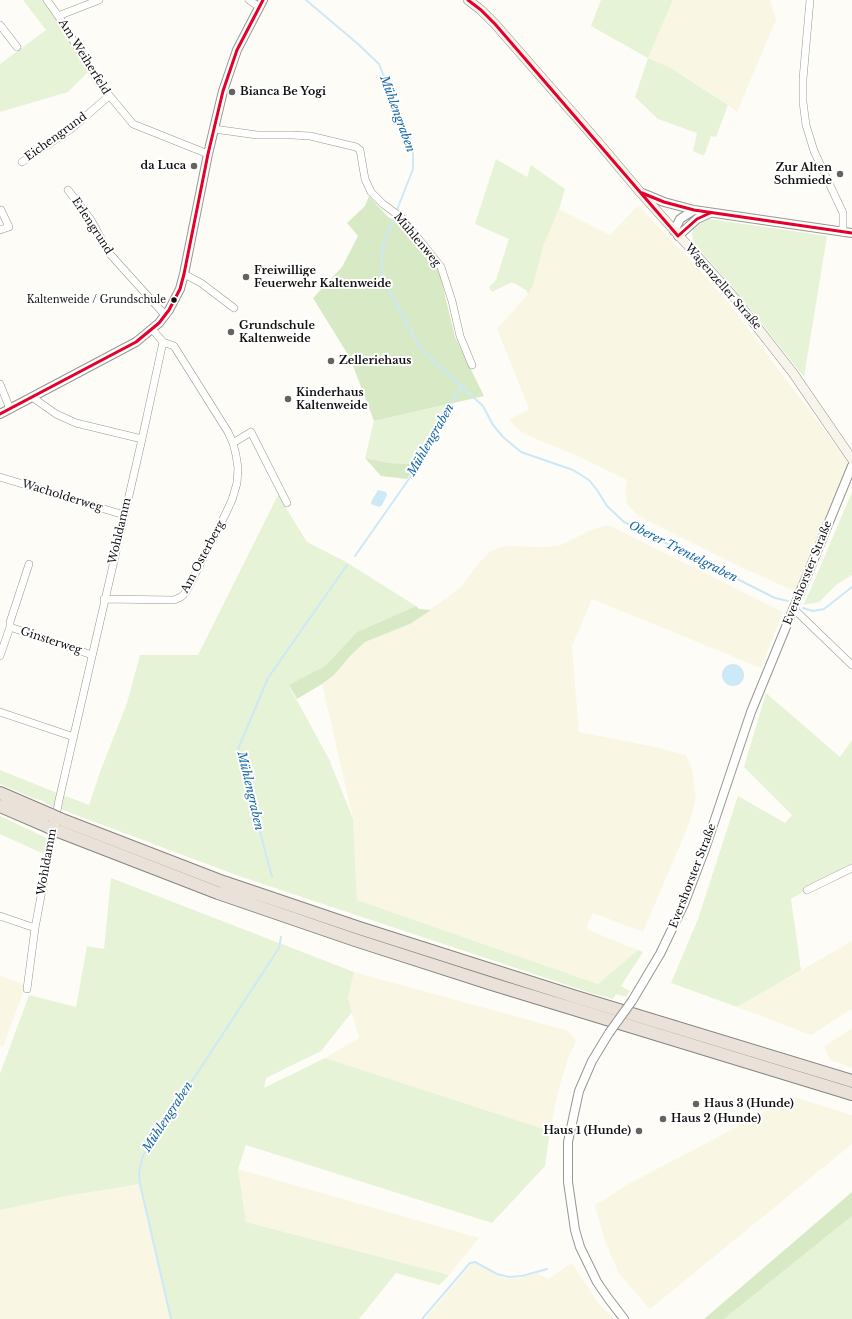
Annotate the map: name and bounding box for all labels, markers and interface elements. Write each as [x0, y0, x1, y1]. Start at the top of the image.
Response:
street label: Am Weiherfeld [56, 17, 112, 97]
water label: Mühlengraben [376, 74, 418, 154]
place label: Bianca Be Yogi [240, 85, 326, 99]
marker: Bianca Be Yogi [227, 87, 237, 97]
street label: Eichengrund [22, 110, 90, 164]
place label: da Luca [141, 159, 186, 173]
marker: da Luca [189, 161, 199, 171]
place label: Zur Alten Schmiede [774, 161, 832, 187]
marker: Zur Alten Schmiede [835, 169, 845, 179]
street label: Erlengrund [69, 195, 115, 257]
street label: Mühlenweg [391, 210, 443, 270]
street label: Wagenzeller Straße [682, 241, 764, 333]
place label: Freiwillige Feuerwehr Kaltenweide [254, 264, 391, 290]
marker: Freiwillige Feuerwehr Kaltenweide [241, 272, 251, 282]
place label: Kaltenweide / Grundschule [27, 294, 166, 306]
marker: Kaltenweide / Grundschule [169, 295, 179, 305]
place label: Grundschule Kaltenweide [239, 319, 315, 345]
marker: Grundschule Kaltenweide [226, 327, 236, 337]
place label: Zelleriehaus [339, 354, 411, 368]
marker: Zelleriehaus [326, 356, 336, 366]
place label: Kinderhaus Kaltenweide [296, 386, 368, 412]
marker: Kinderhaus Kaltenweide [283, 394, 293, 404]
water label: Mühlengraben [405, 401, 457, 479]
street label: Wacholderweg [20, 478, 104, 514]
street label: Wohldamm [106, 497, 134, 565]
water label: Oberer Trentelgraben [626, 518, 740, 586]
street label: Am Osterberg [178, 519, 228, 595]
street label: Evershorster Straße [781, 519, 835, 627]
street label: Ginsterweg [19, 625, 83, 657]
water label: Mühlengraben [234, 750, 266, 832]
street label: Evershorster Straße [667, 822, 719, 930]
street label: Wohldamm [35, 828, 59, 896]
water label: Mühlengraben [140, 1079, 196, 1155]
place label: Haus 3 (Hunde) [704, 1097, 794, 1111]
marker: Haus 3 (Hunde) [691, 1099, 701, 1109]
place label: Haus 2 (Hunde) [671, 1112, 761, 1126]
marker: Haus 2 (Hunde) [658, 1114, 668, 1124]
place label: Haus 1 (Hunde) [543, 1124, 631, 1138]
marker: Haus 1 (Hunde) [634, 1126, 644, 1136]

